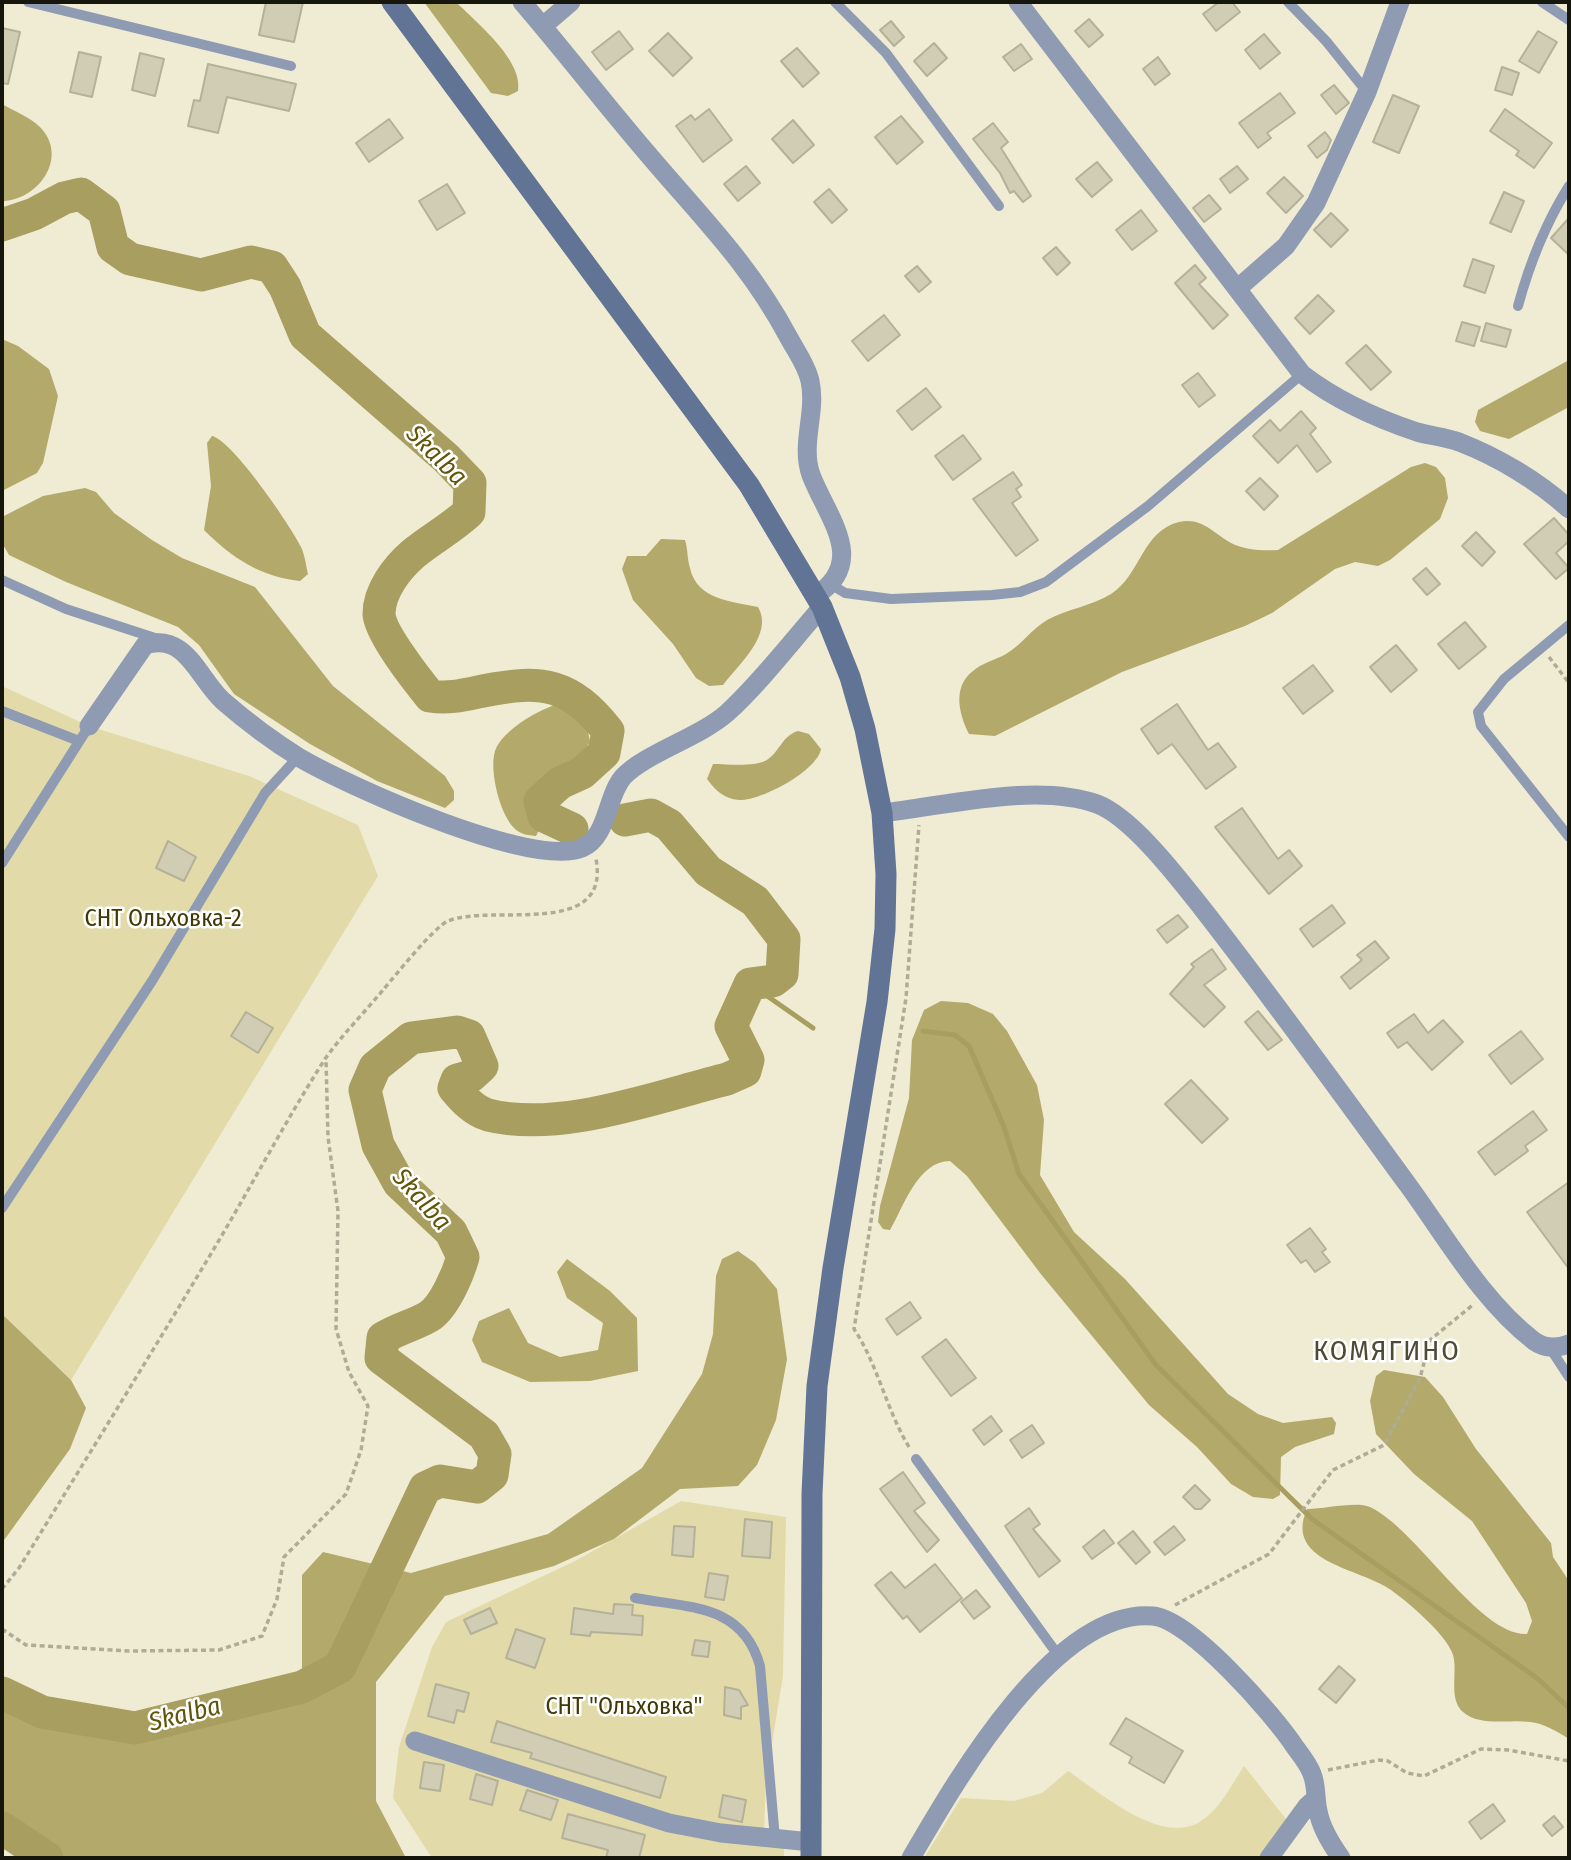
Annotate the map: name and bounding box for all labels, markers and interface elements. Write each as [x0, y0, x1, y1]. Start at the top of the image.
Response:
water label: Skalba [399, 419, 473, 493]
park label: СНТ Ольховка-2 [84, 905, 242, 933]
water label: Skalba [385, 1162, 457, 1238]
district label: КОМЯГИНО [1314, 1335, 1460, 1369]
water label: Skalba [146, 1691, 224, 1739]
park label: СНТ "Ольховка" [545, 1693, 703, 1721]

